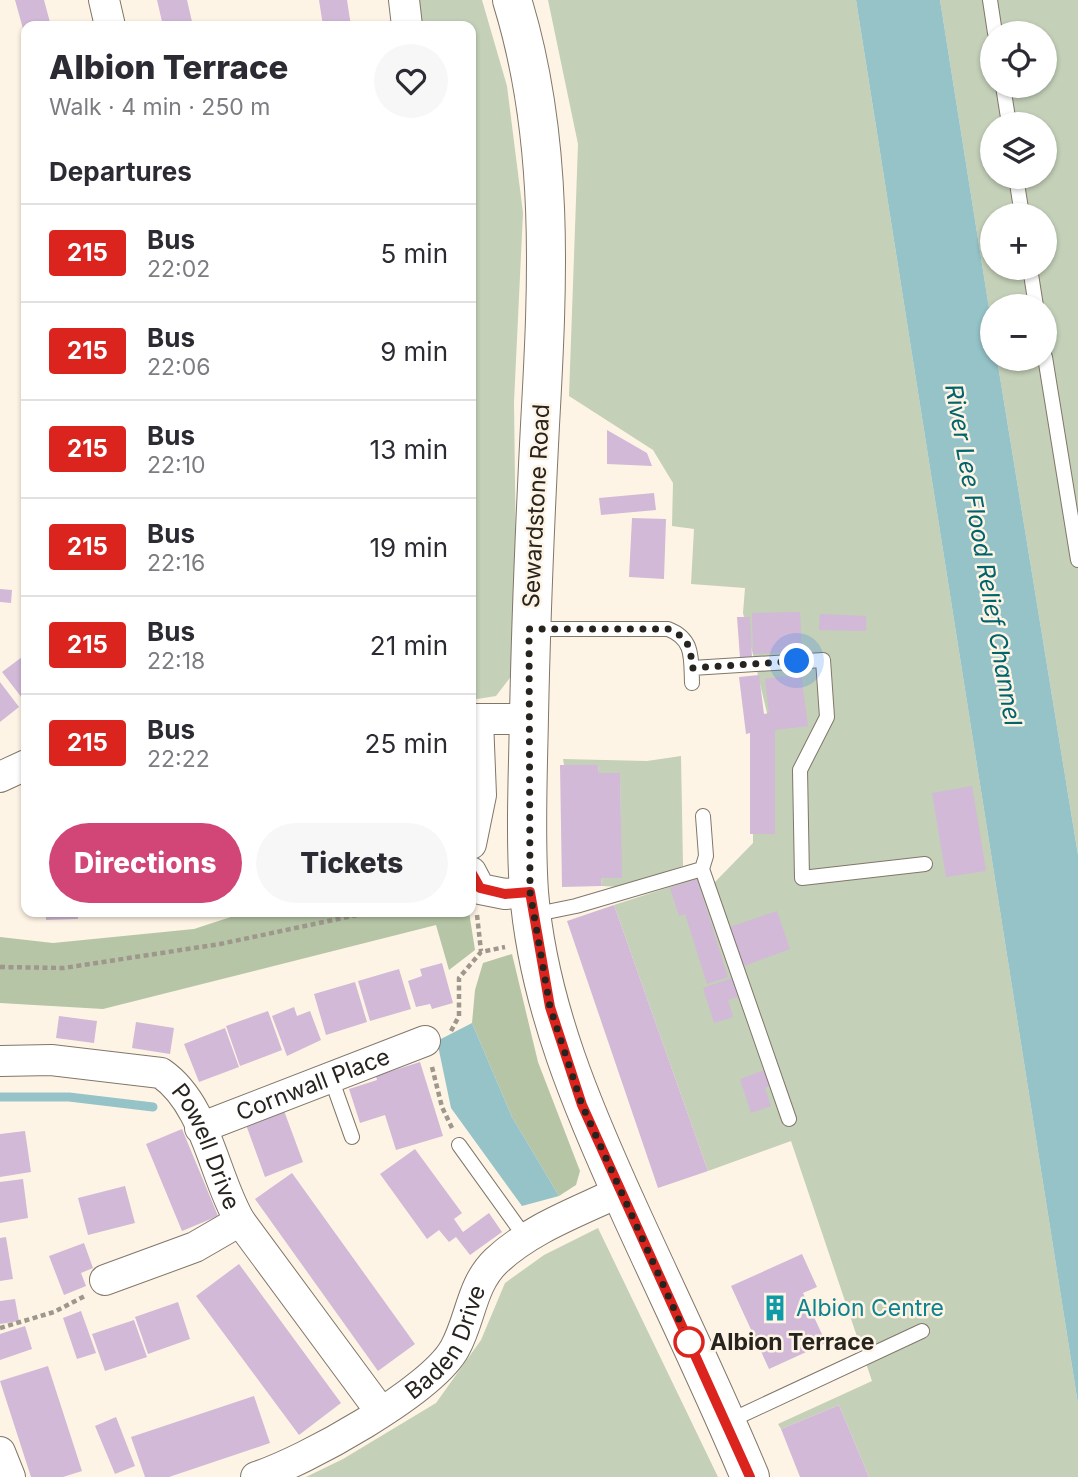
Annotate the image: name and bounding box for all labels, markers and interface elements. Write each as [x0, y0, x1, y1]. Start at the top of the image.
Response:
map controls [980, 21, 1057, 371]
button: locate [980, 21, 1057, 98]
button: heart [374, 44, 448, 118]
text: Albion Terrace [49, 47, 288, 87]
text: Walk · 4 min · 250 m [49, 93, 271, 121]
button: layers [980, 112, 1057, 189]
text: Departures [49, 156, 192, 187]
button: + [980, 203, 1057, 280]
text: Bus [147, 224, 195, 255]
text: 215 [67, 238, 108, 267]
text: 5 min [380, 238, 448, 269]
text: 22:02 [147, 255, 210, 283]
button: − [980, 294, 1057, 371]
text: Bus [147, 322, 195, 353]
text: 215 [67, 336, 108, 365]
text: 9 min [380, 336, 448, 367]
text: 22:06 [147, 353, 210, 381]
water label: River Lee Flood Relief Channel [939, 382, 1028, 728]
street label: Sewardstone Road [517, 403, 555, 609]
text: Bus [147, 420, 195, 451]
text: 215 [67, 434, 108, 463]
text: 13 min [370, 434, 448, 465]
text: 22:10 [147, 451, 206, 479]
text: Bus [147, 518, 195, 549]
text: 215 [67, 532, 108, 561]
text: 19 min [370, 532, 448, 563]
text: 22:16 [147, 549, 205, 577]
text: Bus [147, 616, 195, 647]
text: 215 [67, 630, 108, 659]
text: 21 min [370, 630, 448, 661]
your location [779, 643, 814, 678]
text: 22:18 [147, 647, 205, 675]
text: Bus [147, 714, 195, 745]
text: 215 [67, 728, 108, 757]
text: 25 min [365, 728, 448, 759]
text: 22:22 [147, 745, 210, 773]
button: Directions [49, 823, 242, 903]
button: Tickets [256, 823, 448, 903]
street label: Cornwall Place [232, 1042, 394, 1127]
street label: Powell Drive [166, 1078, 246, 1214]
street label: Baden Drive [400, 1281, 491, 1405]
building icon: Albion Centre [760, 1293, 790, 1323]
place label: Albion Centre [796, 1294, 944, 1322]
marker: Albion Terrace [674, 1327, 704, 1357]
place label: Albion Terrace [710, 1328, 874, 1356]

